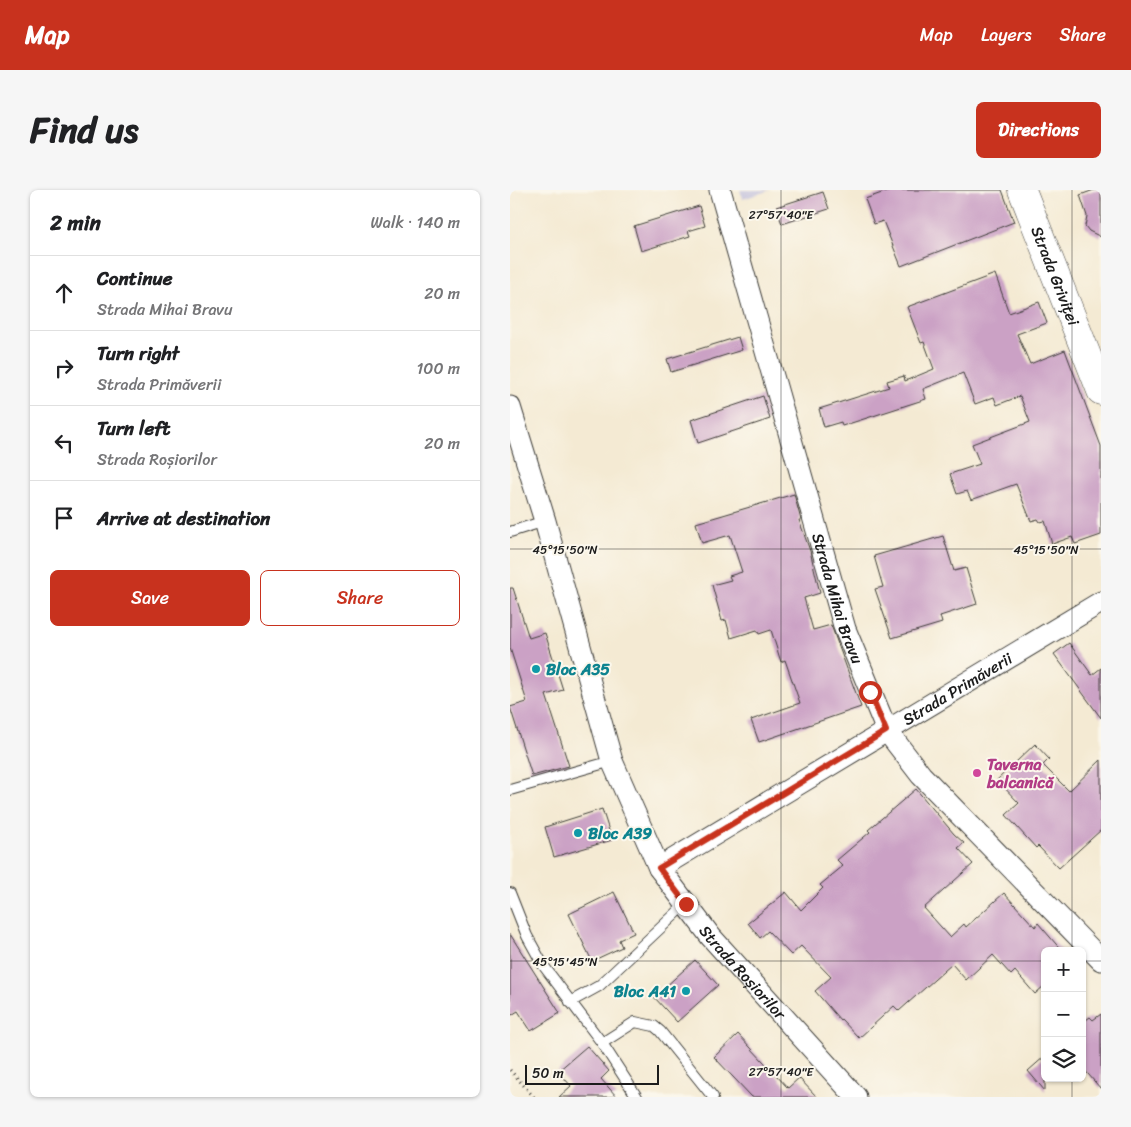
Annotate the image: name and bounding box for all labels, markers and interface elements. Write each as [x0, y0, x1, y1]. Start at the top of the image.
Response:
text: Map [25, 14, 69, 56]
text: Map [920, 19, 953, 51]
text: Layers [981, 19, 1032, 51]
text: Share [1060, 19, 1106, 51]
text: Find us [30, 99, 138, 161]
button: Directions [976, 102, 1101, 158]
text: 2 min [50, 204, 101, 242]
text: 27°57'40"E [749, 204, 814, 226]
text: Walk · 140 m [371, 208, 460, 237]
street label: Strada Griviței [1023, 222, 1089, 330]
text: Continue [97, 262, 173, 295]
icon: ahead [50, 279, 78, 307]
text: 20 m [424, 279, 460, 308]
text: Strada Mihai Bravu [97, 295, 233, 324]
text: Turn right [97, 337, 179, 370]
icon: right [50, 354, 78, 382]
text: 100 m [416, 354, 460, 383]
text: Strada Primăverii [97, 370, 221, 399]
text: Turn left [97, 412, 170, 445]
icon: left [50, 429, 78, 457]
text: 20 m [424, 429, 460, 458]
text: Strada Roșiorilor [97, 445, 217, 474]
text: Arrive at destination [97, 502, 270, 535]
icon: arrive [50, 504, 78, 532]
street label: Strada Mihai Bravu [804, 530, 872, 669]
text: 45°15'50"N [532, 539, 598, 561]
text: 45°15'50"N [1013, 539, 1079, 561]
button: Save [50, 570, 250, 626]
button: Share [260, 570, 460, 626]
street label: Strada Primăverii [896, 644, 1018, 733]
place label: Bloc A35 [546, 655, 610, 684]
marker: Bloc A35 [530, 663, 542, 675]
route start [859, 681, 882, 704]
place label: Taverna balcanică [986, 750, 1054, 797]
marker: Taverna balcanică [971, 767, 983, 779]
place label: Bloc A39 [588, 819, 652, 848]
marker: Bloc A39 [572, 827, 584, 839]
route end [675, 893, 698, 916]
street label: Strada Roșiorilor [692, 918, 795, 1027]
map controls [1041, 947, 1086, 1082]
button: + [1041, 947, 1086, 992]
text: 45°15'45"N [532, 951, 598, 973]
place label: Bloc A41 [614, 977, 676, 1006]
marker: Bloc A41 [680, 985, 692, 997]
button: − [1041, 992, 1086, 1037]
button: layers [1041, 1037, 1086, 1082]
text: 50 m [532, 1061, 564, 1086]
text: 27°57'40"E [749, 1061, 814, 1083]
scale bar [525, 1062, 659, 1085]

